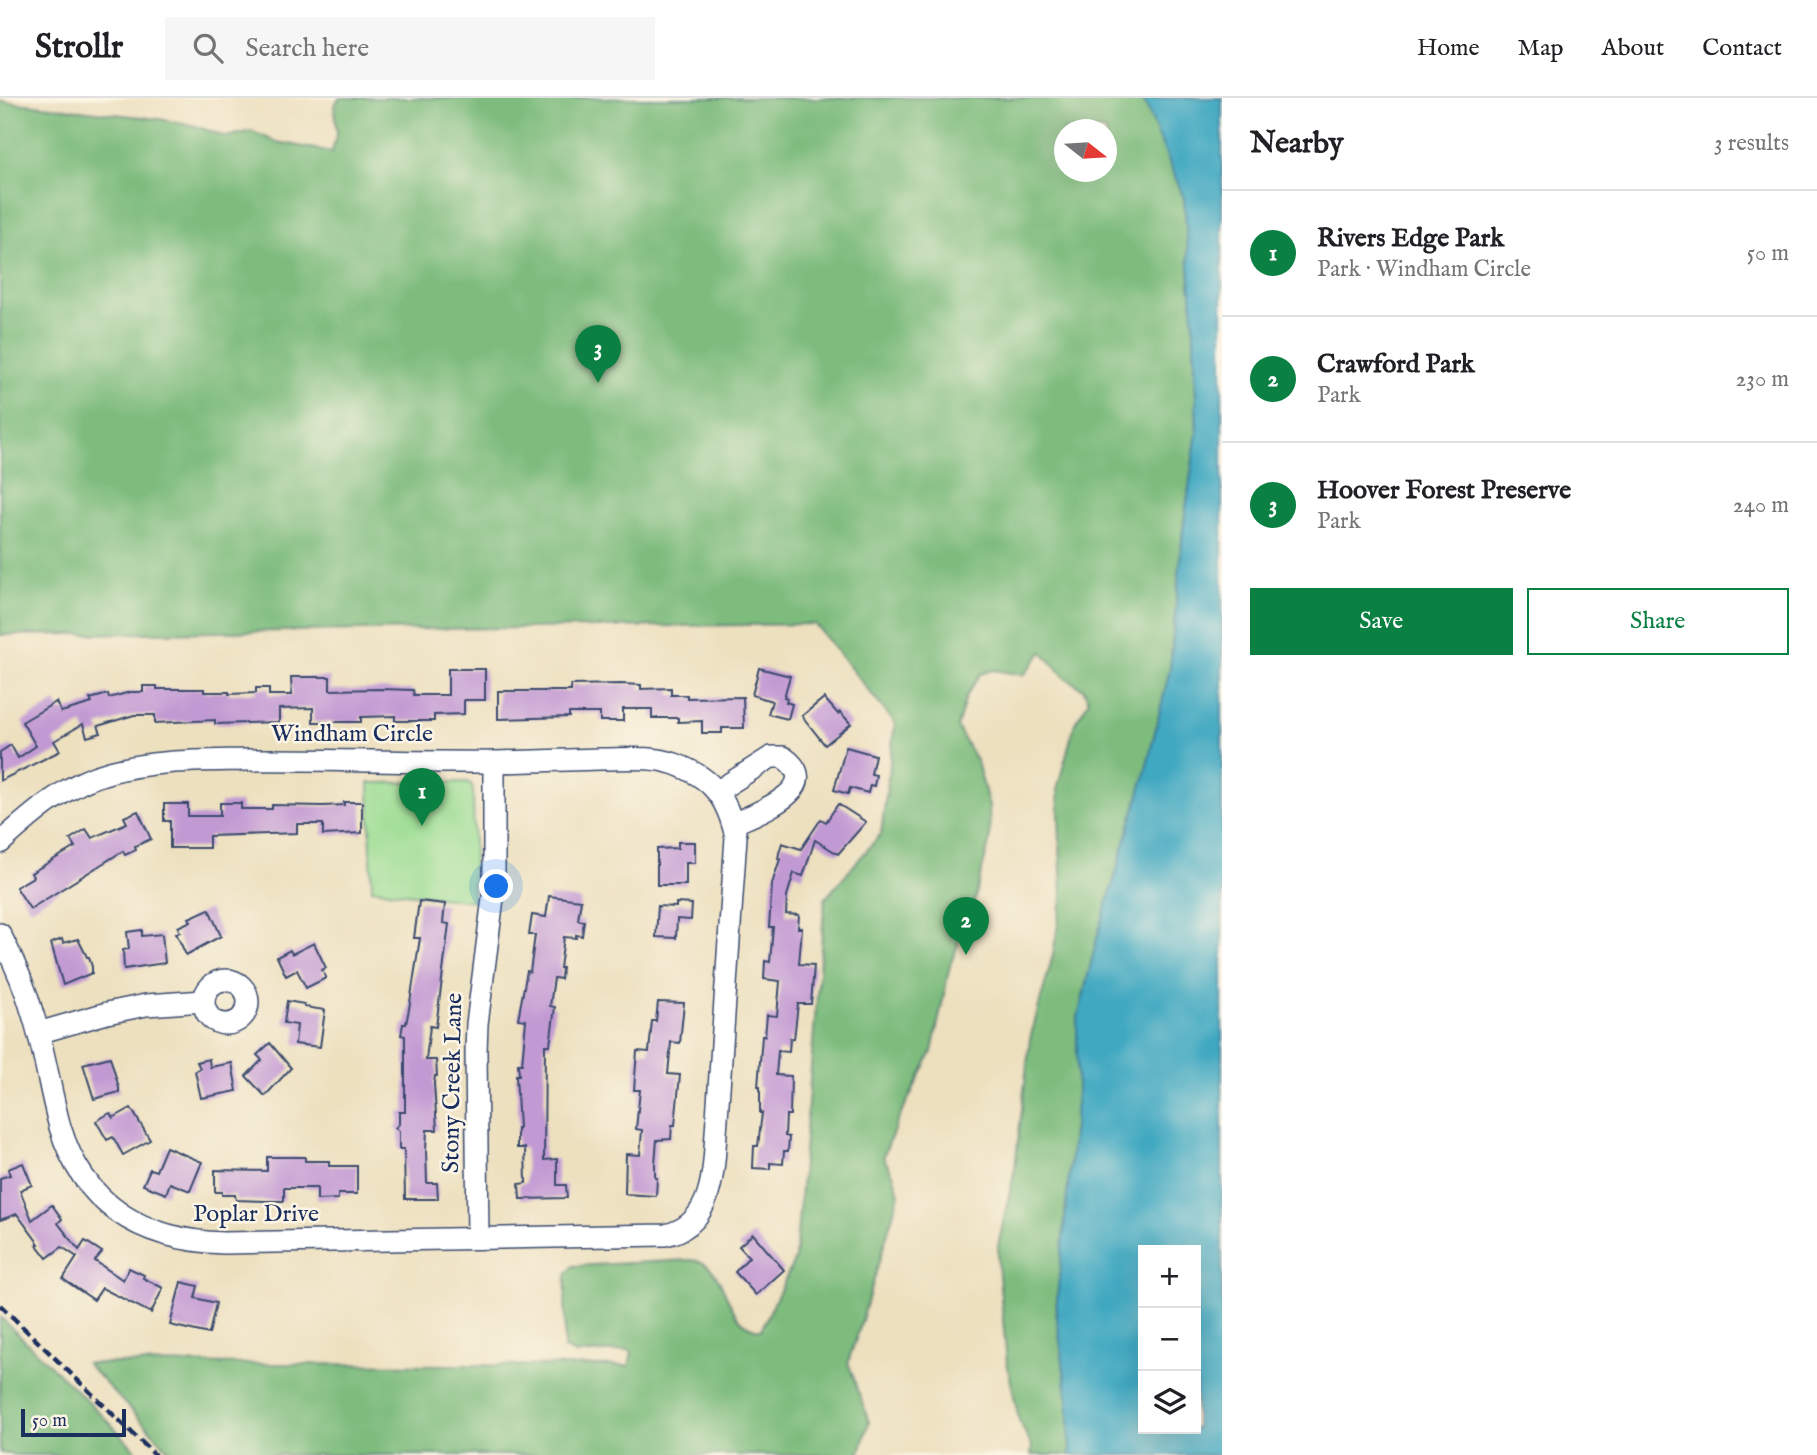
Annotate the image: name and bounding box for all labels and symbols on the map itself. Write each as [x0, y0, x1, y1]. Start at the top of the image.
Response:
north arrow [1054, 119, 1117, 182]
pin: 3 [575, 325, 621, 383]
street label: Windham Circle [271, 719, 433, 750]
pin: 1 [399, 768, 445, 826]
your location [479, 869, 513, 903]
pin: 2 [943, 897, 989, 955]
street label: Stony Creek Lane [436, 993, 470, 1173]
street label: Poplar Drive [193, 1199, 319, 1230]
scale bar [21, 1406, 126, 1438]

